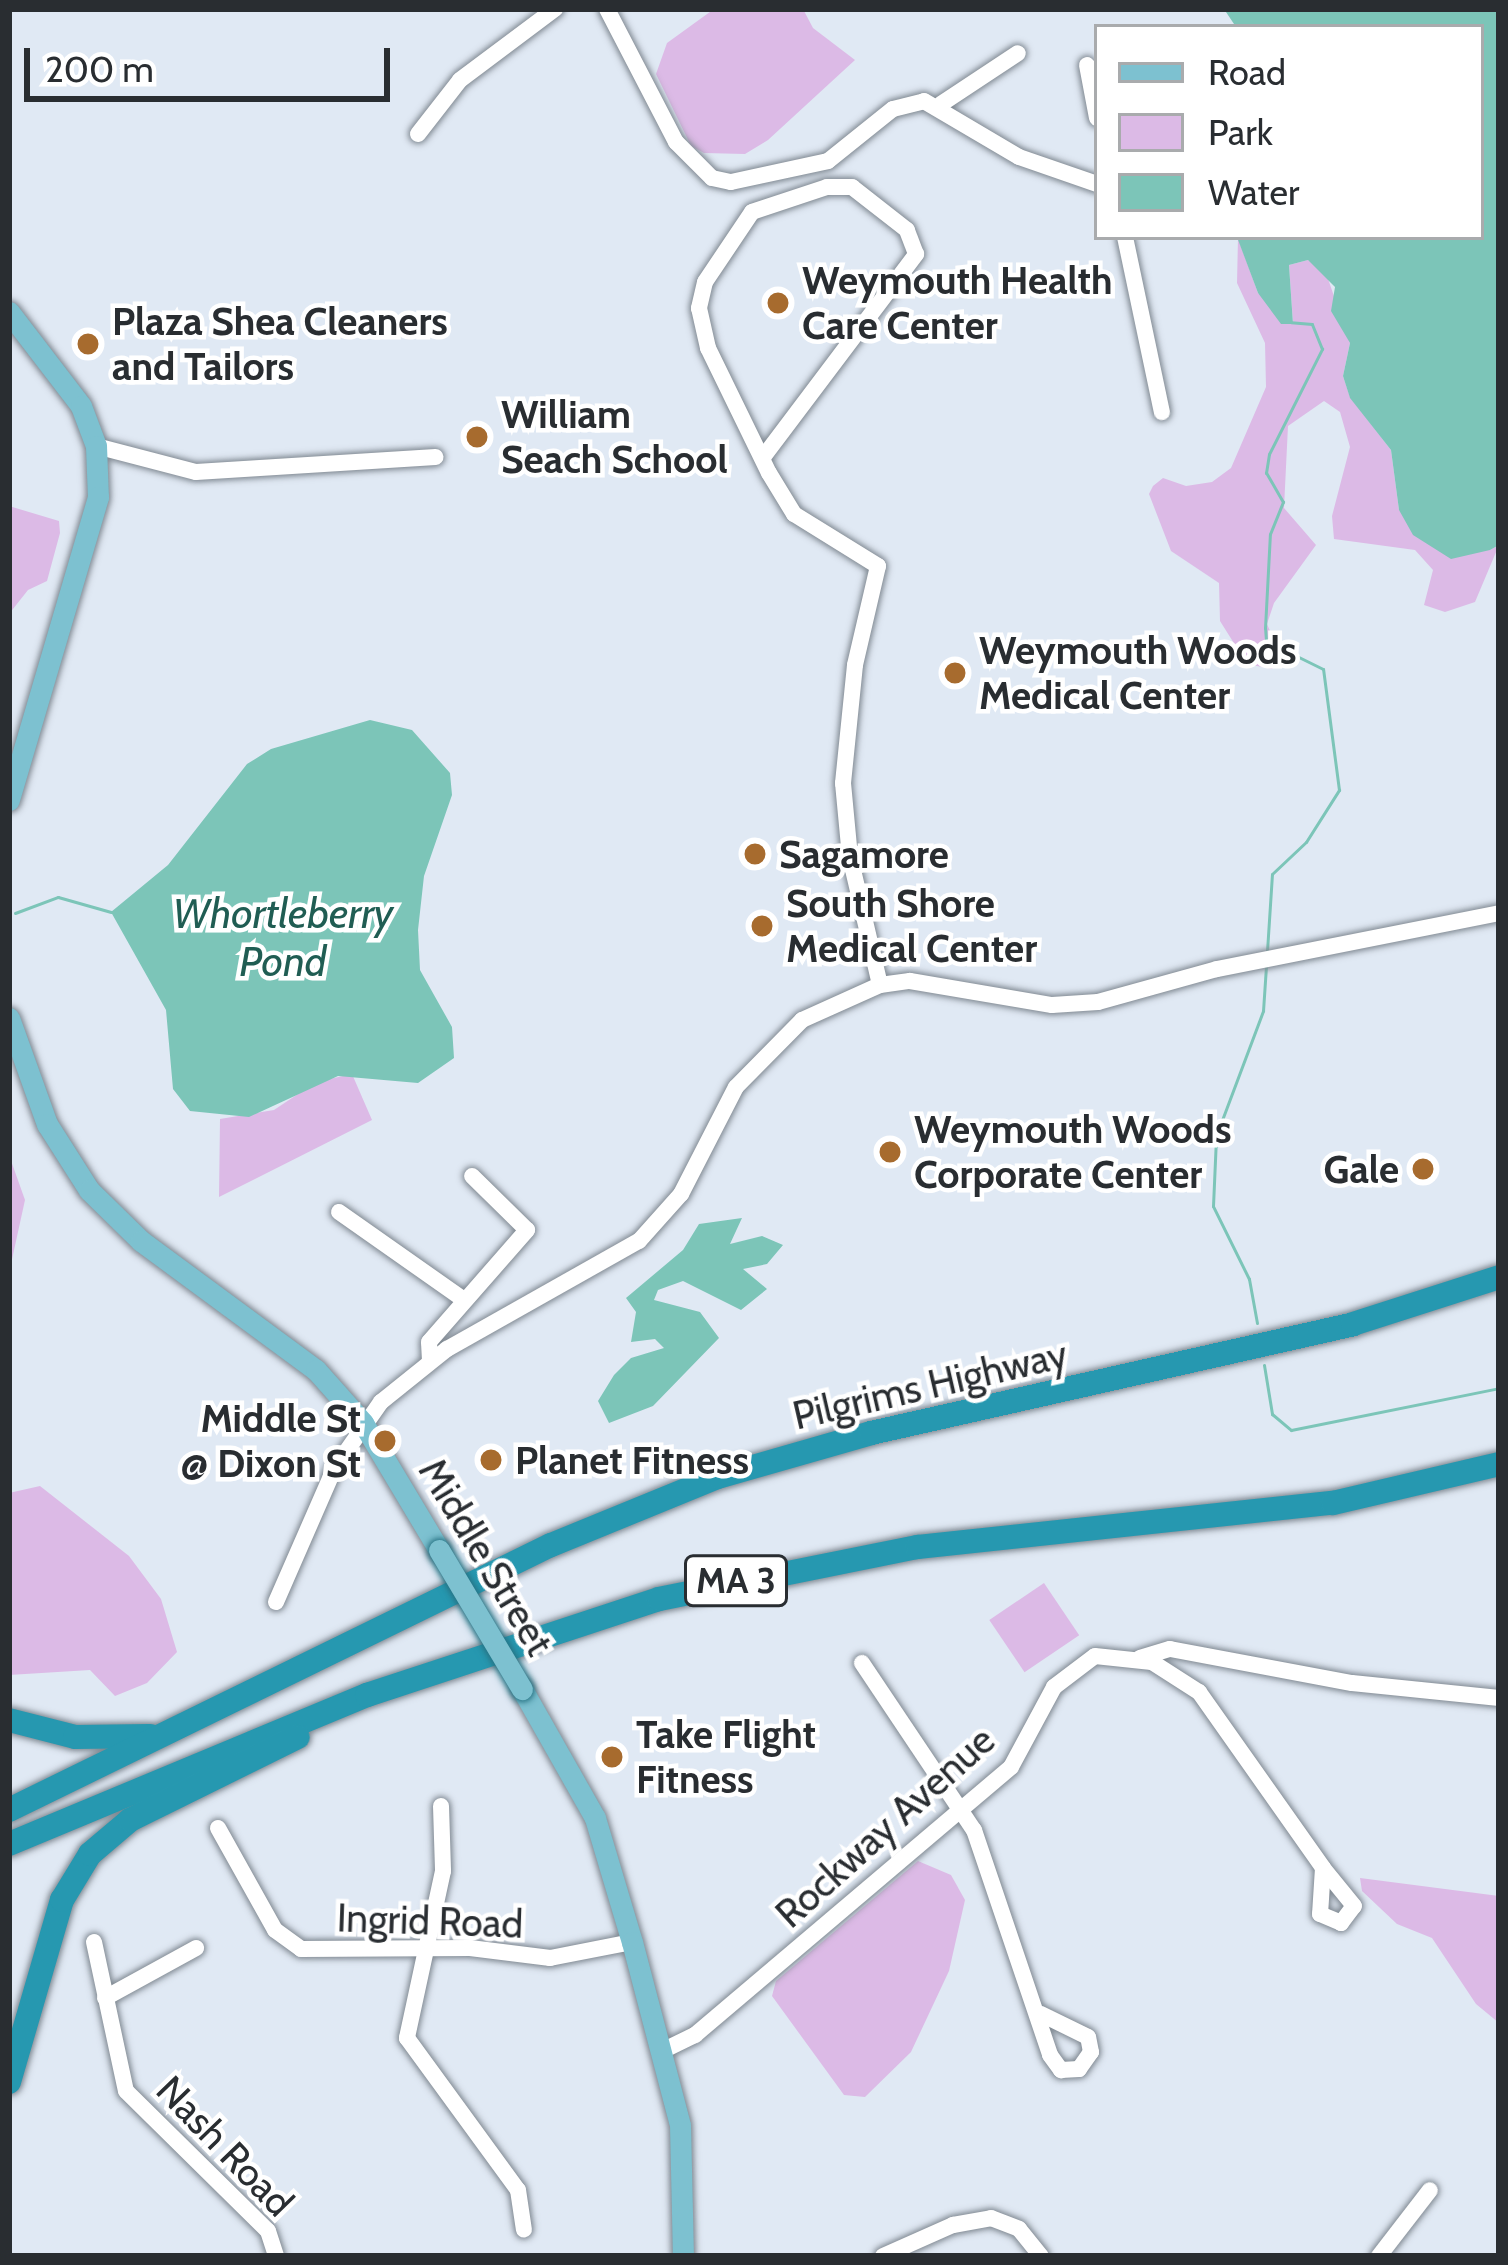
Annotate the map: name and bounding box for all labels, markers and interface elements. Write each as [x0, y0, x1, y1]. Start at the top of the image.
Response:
scale bar [30, 24, 396, 98]
legend [1094, 24, 1484, 240]
text: 200 m [45, 47, 154, 91]
text: Road [1208, 50, 1286, 94]
text: Park [1208, 110, 1273, 154]
text: Water [1208, 170, 1299, 214]
place label: Weymouth Health Care Center [802, 258, 1113, 349]
marker: Weymouth Health Care Center [765, 290, 791, 316]
place label: Plaza Shea Cleaners and Tailors [112, 299, 448, 390]
marker: Plaza Shea Cleaners and Tailors [75, 331, 101, 357]
place label: William Seach School [501, 392, 728, 483]
marker: William Seach School [464, 424, 490, 450]
place label: Weymouth Woods Medical Center [979, 628, 1296, 719]
marker: Weymouth Woods Medical Center [942, 660, 968, 686]
place label: Sagamore [779, 831, 949, 877]
marker: Sagamore [742, 841, 768, 867]
place label: South Shore Medical Center [786, 881, 1037, 972]
water label: Whortleberry Pond [173, 888, 393, 986]
marker: South Shore Medical Center [749, 913, 775, 939]
place label: Weymouth Woods Corporate Center [914, 1107, 1231, 1198]
marker: Weymouth Woods Corporate Center [877, 1139, 903, 1165]
place label: Gale [1324, 1146, 1399, 1192]
marker: Gale [1410, 1156, 1436, 1182]
street label: Pilgrims Highway [788, 1331, 1072, 1439]
place label: Middle St @ Dixon St [180, 1396, 361, 1487]
marker: Middle St @ Dixon St [372, 1428, 398, 1454]
place label: Planet Fitness [515, 1437, 749, 1483]
marker: Planet Fitness [478, 1447, 504, 1473]
street label: Middle Street [409, 1450, 563, 1664]
road number: MA 3 [682, 1551, 790, 1611]
place label: Take Flight Fitness [636, 1712, 816, 1803]
street label: Rockway Avenue [766, 1717, 1004, 1937]
marker: Take Flight Fitness [599, 1744, 625, 1770]
street label: Ingrid Road [336, 1894, 524, 1948]
street label: Nash Road [147, 2066, 303, 2226]

